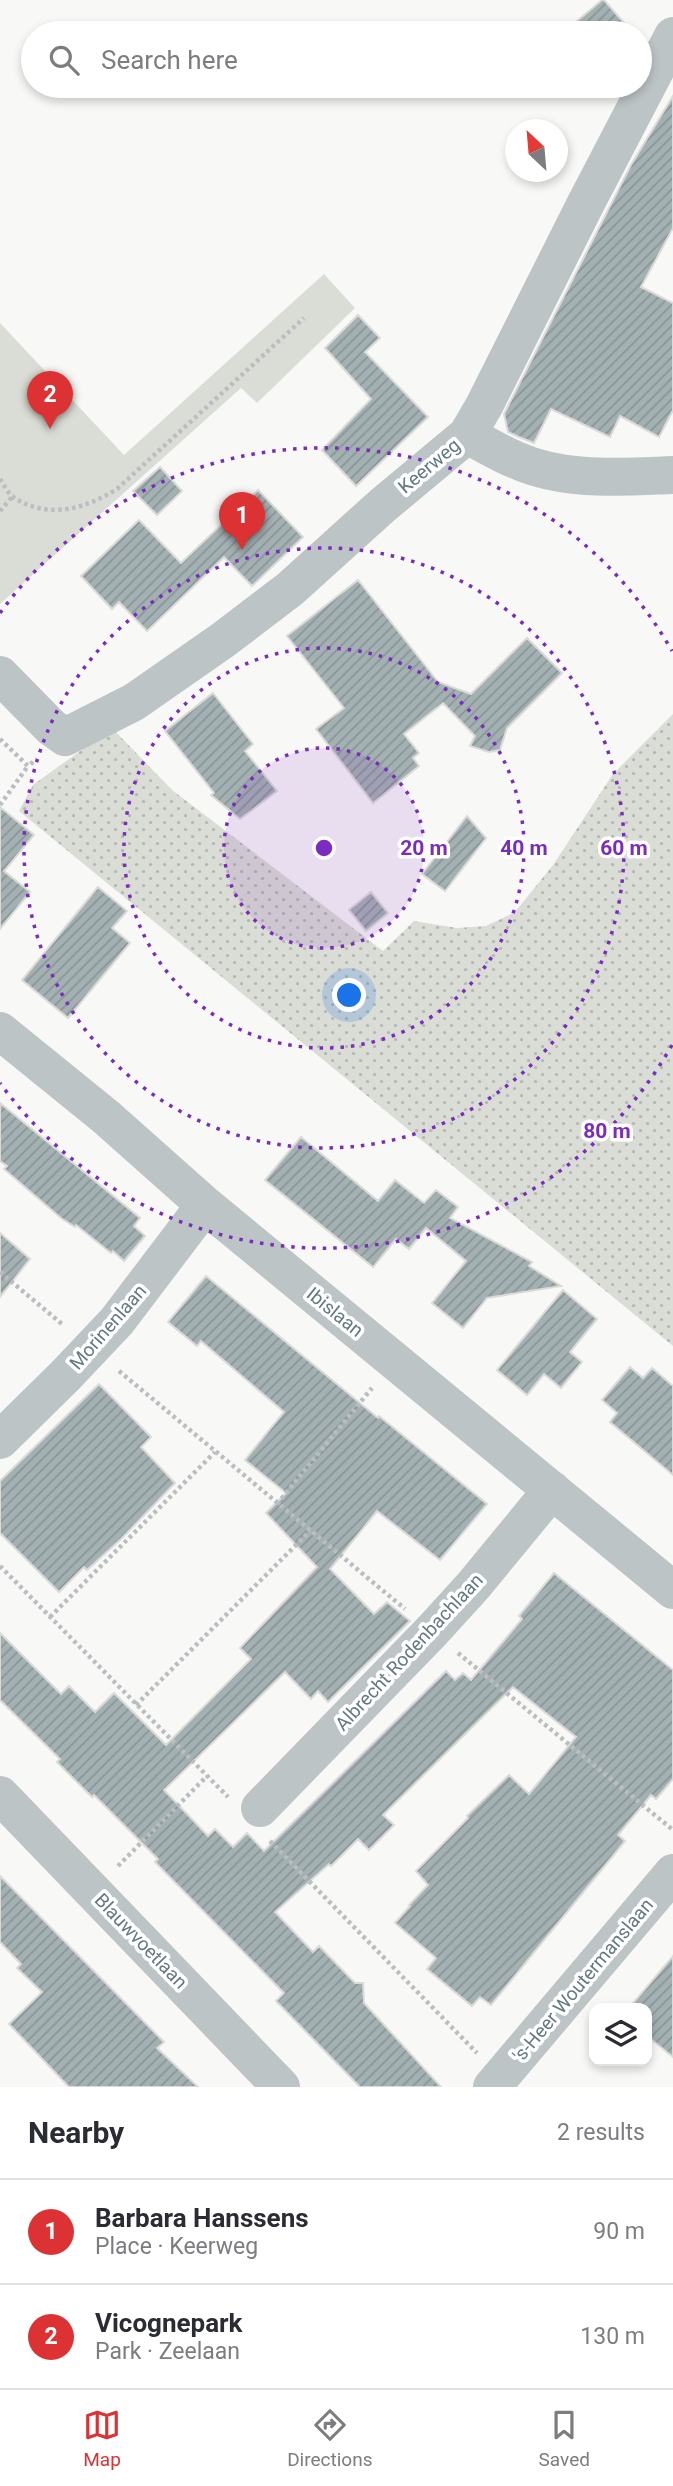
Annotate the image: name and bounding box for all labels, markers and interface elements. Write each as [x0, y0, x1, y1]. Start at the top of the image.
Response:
search box [21, 21, 652, 98]
icon: search [45, 41, 83, 79]
text: Search here [101, 45, 238, 75]
north arrow [505, 119, 568, 182]
pin: 2 [27, 371, 73, 429]
street label: Keerweg [393, 434, 465, 498]
pin: 1 [219, 492, 265, 550]
centre of rings [312, 836, 336, 860]
text: 20 m [400, 836, 448, 860]
text: 40 m [500, 836, 548, 860]
text: 60 m [600, 836, 648, 860]
your location [332, 978, 366, 1012]
text: 80 m [583, 1119, 631, 1143]
street label: Morinenlaan [65, 1280, 151, 1374]
street label: Ibislaan [302, 1282, 368, 1342]
street label: Albrecht Rodenbachlaan [330, 1569, 488, 1735]
street label: Blauwvoetlaan [90, 1889, 192, 1993]
street label: 's-Heer Woutermanslaan [508, 1894, 658, 2066]
map controls [589, 2003, 652, 2066]
button: layers [589, 2003, 652, 2066]
text: Nearby [28, 2115, 124, 2150]
text: 2 results [557, 2119, 645, 2146]
text: Barbara Hanssens [95, 2203, 309, 2233]
text: 1 [44, 2218, 58, 2245]
text: 90 m [593, 2218, 645, 2245]
text: Place · Keerweg [95, 2233, 258, 2260]
text: Vicognepark [95, 2308, 243, 2338]
text: 2 [44, 2323, 58, 2350]
text: 130 m [580, 2323, 645, 2350]
text: Park · Zeelaan [95, 2338, 240, 2365]
tab: Map [83, 2406, 121, 2471]
tab: Directions [287, 2406, 372, 2471]
tab: Saved [539, 2406, 590, 2471]

